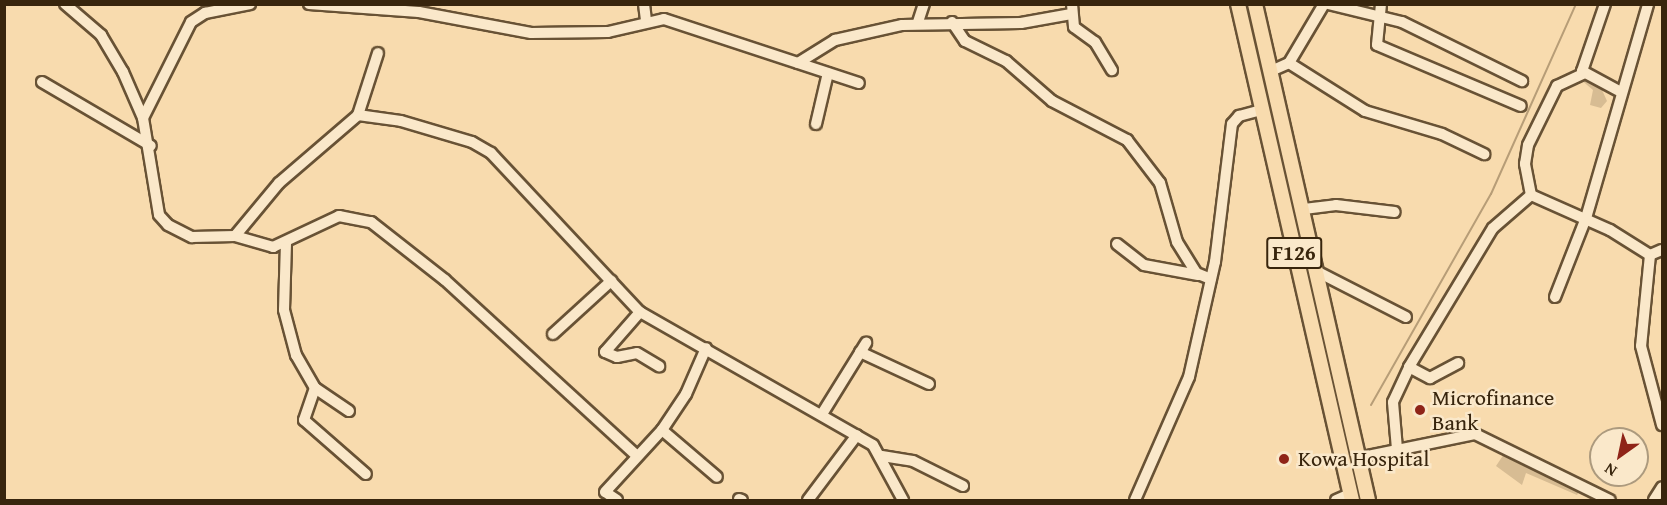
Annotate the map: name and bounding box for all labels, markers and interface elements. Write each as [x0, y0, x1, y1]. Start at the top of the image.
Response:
road number: F126 [1266, 235, 1322, 271]
place label: Microfinance Bank [1432, 384, 1554, 436]
marker: Microfinance Bank [1413, 403, 1427, 417]
north arrow [1589, 427, 1649, 487]
place label: Kowa Hospital [1298, 446, 1429, 472]
marker: Kowa Hospital [1275, 450, 1293, 468]
text: N [1599, 457, 1621, 483]

